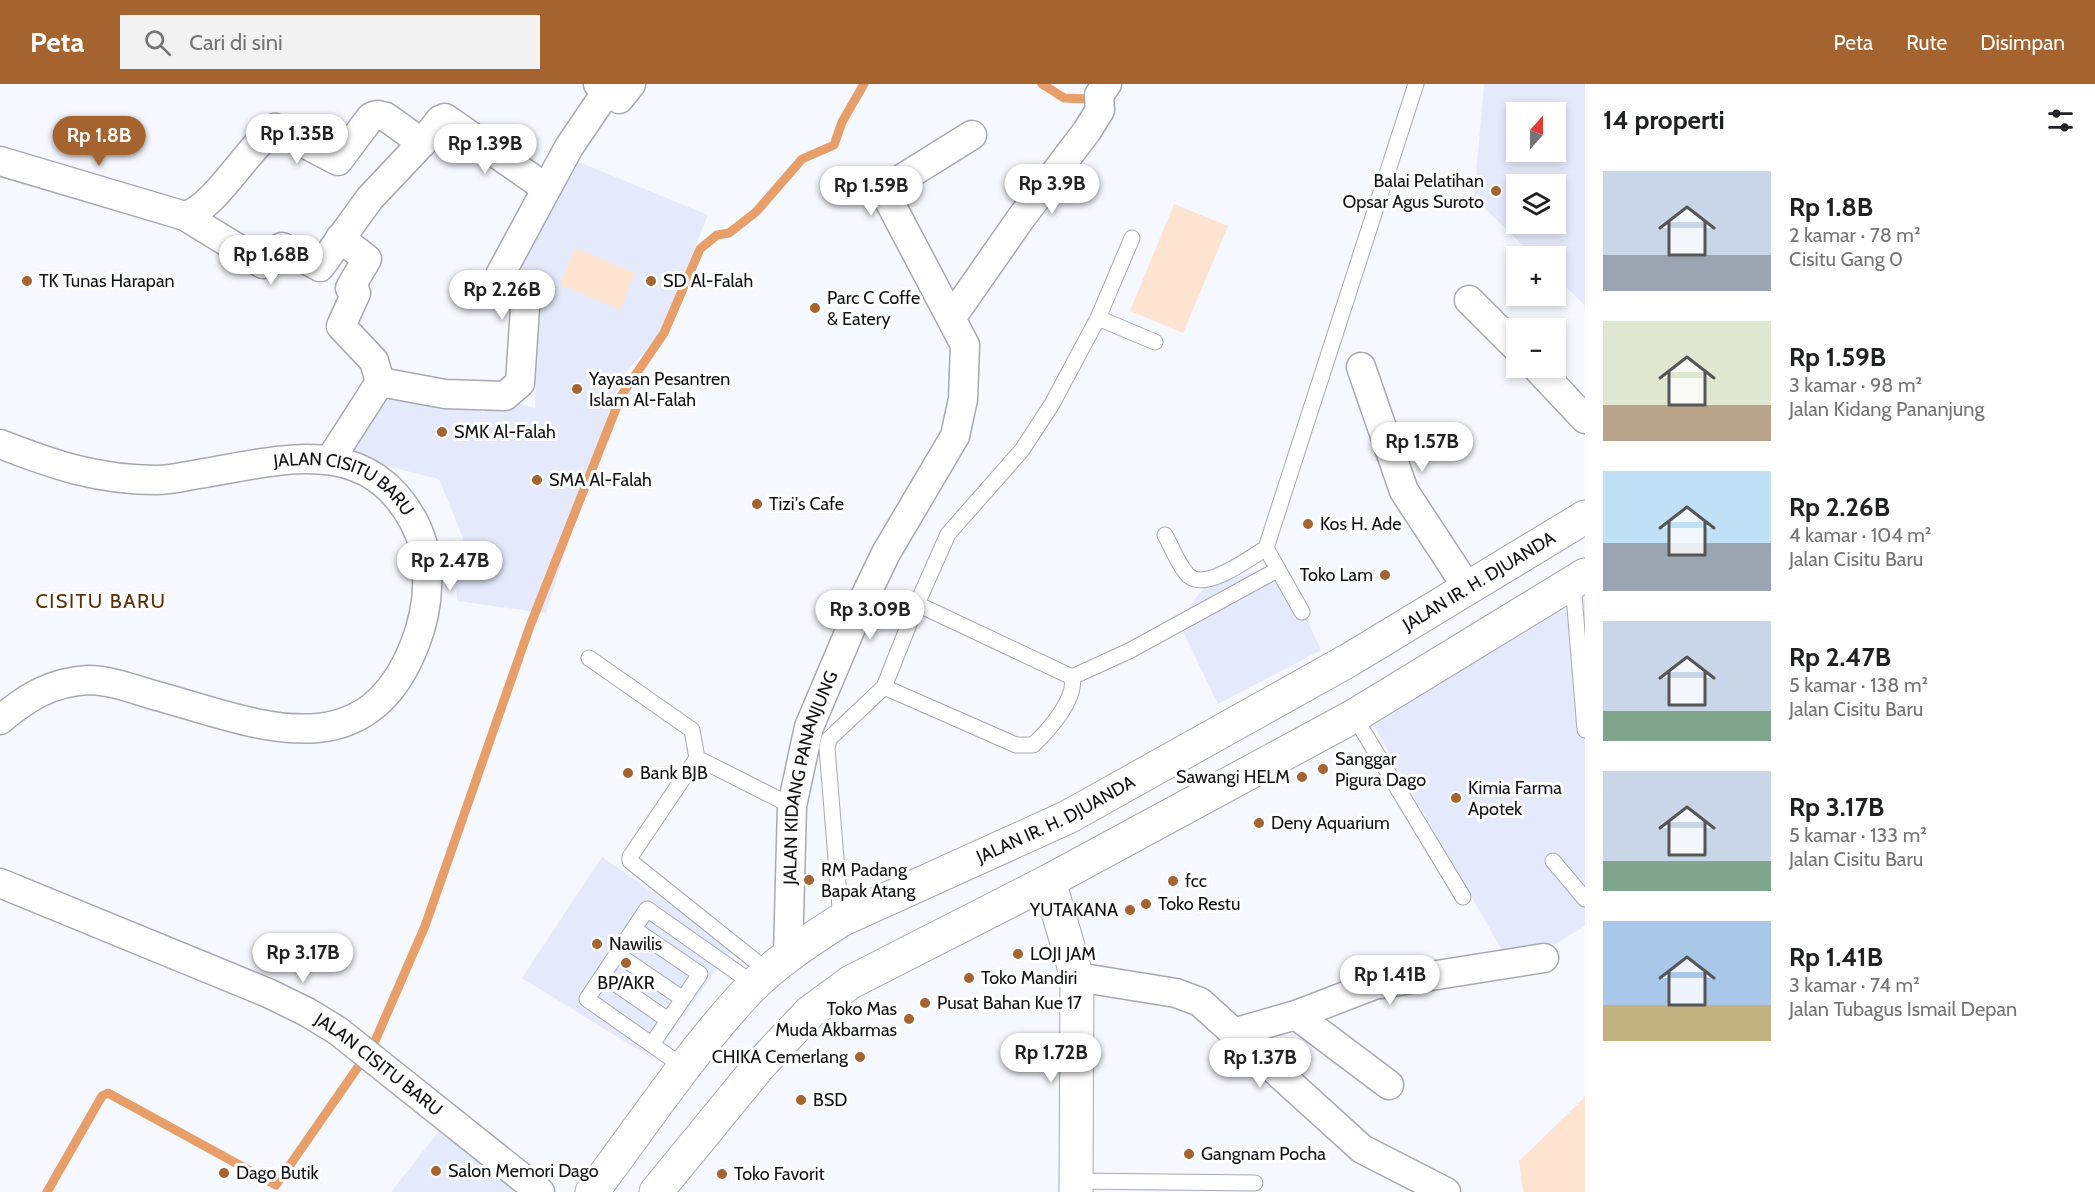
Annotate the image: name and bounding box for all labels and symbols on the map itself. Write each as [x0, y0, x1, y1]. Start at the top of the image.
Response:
north arrow [1506, 102, 1566, 162]
pin: Rp 1.35B [235, 114, 359, 165]
pin: Rp 1.8B [44, 116, 154, 167]
pin: Rp 1.39B [423, 124, 547, 175]
pin: Rp 3.9B [997, 164, 1107, 215]
pin: Rp 1.59B [809, 166, 933, 217]
place label: Balai Pelatihan Opsar Agus Suroto [1343, 170, 1484, 213]
marker: Balai Pelatihan Opsar Agus Suroto [1489, 184, 1503, 198]
pin: Rp 1.68B [209, 235, 333, 286]
place label: TK Tunas Harapan [39, 270, 175, 292]
pin: Rp 2.26B [440, 270, 564, 321]
place label: SD Al-Falah [663, 270, 753, 292]
marker: TK Tunas Harapan [20, 274, 34, 288]
marker: SD Al-Falah [644, 274, 658, 288]
place label: Parc C Coffe & Eatery [827, 287, 920, 330]
marker: Parc C Coffe & Eatery [808, 301, 822, 315]
place label: Yayasan Pesantren Islam Al-Falah [588, 368, 730, 411]
marker: Yayasan Pesantren Islam Al-Falah [570, 382, 584, 396]
place label: SMK Al-Falah [454, 421, 556, 443]
pin: Rp 1.57B [1360, 422, 1484, 473]
marker: SMK Al-Falah [435, 425, 449, 439]
street label: JALAN CISITU BARU [271, 448, 419, 520]
place label: SMA Al-Falah [549, 469, 652, 491]
marker: SMA Al-Falah [530, 473, 544, 487]
place label: Tizi's Cafe [769, 493, 844, 515]
marker: Tizi's Cafe [750, 497, 764, 511]
place label: Kos H. Ade [1320, 513, 1402, 535]
marker: Kos H. Ade [1301, 517, 1315, 531]
street label: JALAN IR. H. DJUANDA [1398, 527, 1559, 636]
pin: Rp 2.47B [388, 541, 512, 592]
place label: Toko Lam [1300, 564, 1373, 586]
marker: Toko Lam [1378, 568, 1392, 582]
district label: CISITU BARU [35, 589, 167, 613]
pin: Rp 3.09B [808, 590, 932, 641]
street label: JALAN KIDANG PANANJUNG [779, 667, 843, 886]
place label: Sanggar Pigura Dago [1335, 748, 1426, 791]
place label: Bank BJB [640, 762, 708, 784]
marker: Sanggar Pigura Dago [1316, 762, 1330, 776]
marker: Bank BJB [621, 766, 635, 780]
place label: Sawangi HELM [1176, 766, 1290, 788]
marker: Sawangi HELM [1295, 770, 1309, 784]
street label: JALAN IR. H. DJUANDA [972, 771, 1139, 869]
place label: Kimia Farma Apotek [1468, 777, 1562, 820]
marker: Kimia Farma Apotek [1449, 791, 1463, 805]
place label: Deny Aquarium [1271, 812, 1390, 834]
marker: Deny Aquarium [1252, 816, 1266, 830]
place label: RM Padang Bapak Atang [821, 859, 917, 902]
place label: fcc [1185, 870, 1207, 892]
marker: RM Padang Bapak Atang [802, 873, 816, 887]
marker: fcc [1166, 874, 1180, 888]
place label: Toko Restu [1158, 893, 1240, 915]
marker: Toko Restu [1139, 897, 1153, 911]
place label: YUTAKANA [1029, 899, 1118, 921]
marker: YUTAKANA [1123, 903, 1137, 917]
pin: Rp 3.17B [241, 933, 365, 984]
place label: Nawilis [609, 933, 662, 955]
marker: Nawilis [590, 937, 604, 951]
place label: LOJI JAM [1030, 943, 1096, 965]
marker: LOJI JAM [1011, 947, 1025, 961]
pin: Rp 1.41B [1328, 955, 1452, 1006]
marker: BP/AKR [619, 956, 633, 970]
place label: Toko Mandiri [981, 967, 1077, 989]
marker: Toko Mandiri [962, 971, 976, 985]
place label: BP/AKR [597, 972, 655, 994]
place label: Pusat Bahan Kue 17 [937, 992, 1082, 1014]
marker: Pusat Bahan Kue 17 [918, 996, 932, 1010]
place label: Toko Mas Muda Akbarmas [775, 998, 897, 1041]
street label: JALAN CISITU BARU [310, 1008, 447, 1121]
marker: Toko Mas Muda Akbarmas [902, 1012, 916, 1026]
pin: Rp 1.72B [989, 1033, 1113, 1084]
pin: Rp 1.37B [1198, 1038, 1322, 1089]
place label: CHIKA Cemerlang [712, 1046, 849, 1068]
marker: CHIKA Cemerlang [853, 1050, 867, 1064]
place label: BSD [813, 1089, 847, 1111]
marker: BSD [794, 1093, 808, 1107]
place label: Gangnam Pocha [1201, 1143, 1326, 1165]
marker: Gangnam Pocha [1182, 1147, 1196, 1161]
place label: Salon Memori Dago [448, 1160, 599, 1182]
place label: Dago Butik [236, 1162, 319, 1184]
place label: Toko Favorit [734, 1163, 825, 1185]
marker: Salon Memori Dago [429, 1164, 443, 1178]
marker: Dago Butik [217, 1166, 231, 1180]
marker: Toko Favorit [715, 1167, 729, 1181]

